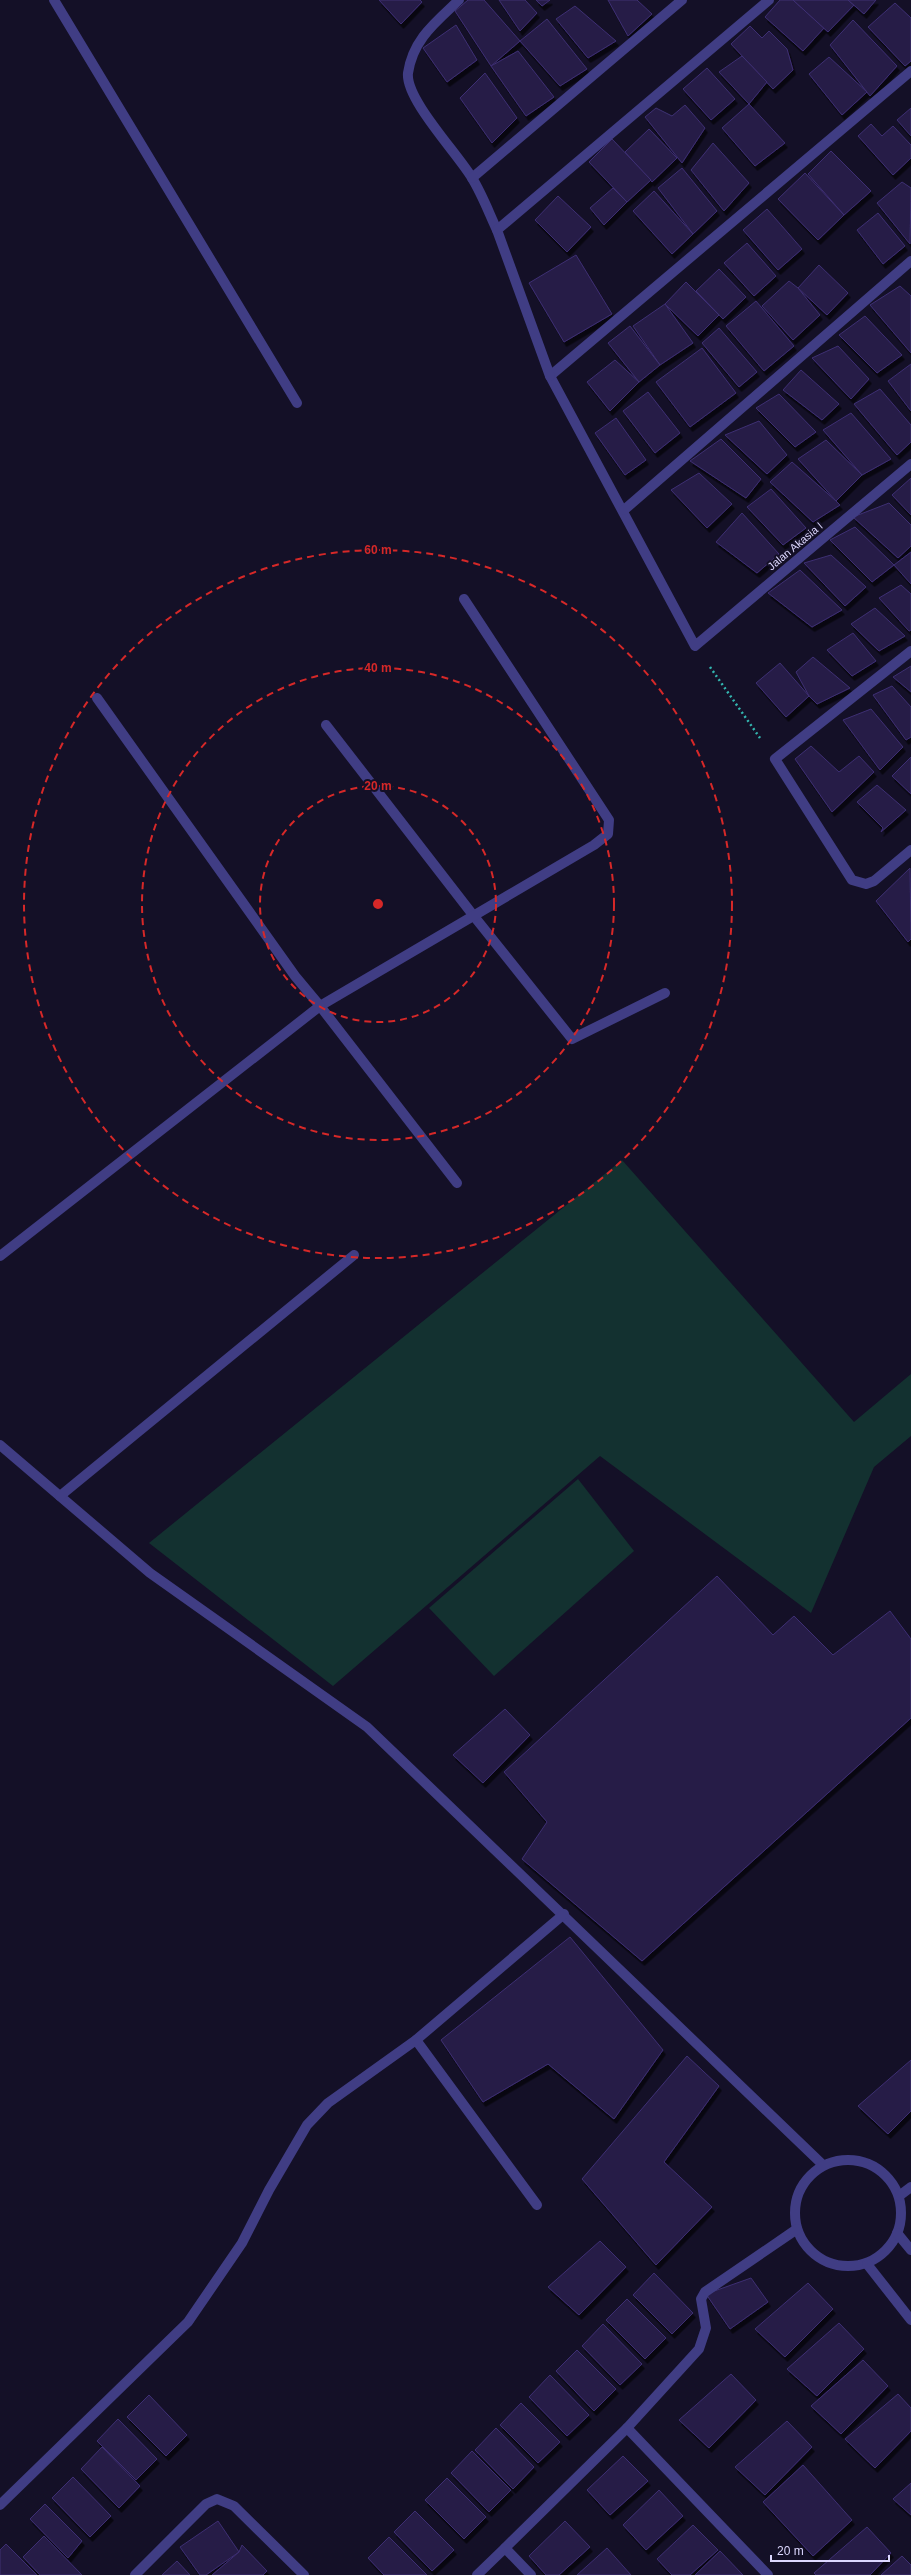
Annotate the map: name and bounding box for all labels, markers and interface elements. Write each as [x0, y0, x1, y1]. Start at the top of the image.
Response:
street label: Jalan Akasia I [765, 520, 825, 572]
text: 60 m [364, 543, 392, 557]
text: 40 m [364, 661, 392, 675]
text: 20 m [364, 779, 392, 793]
centre of rings [371, 897, 385, 911]
scale bar [771, 2537, 889, 2563]
text: 20 m [777, 2544, 804, 2558]

